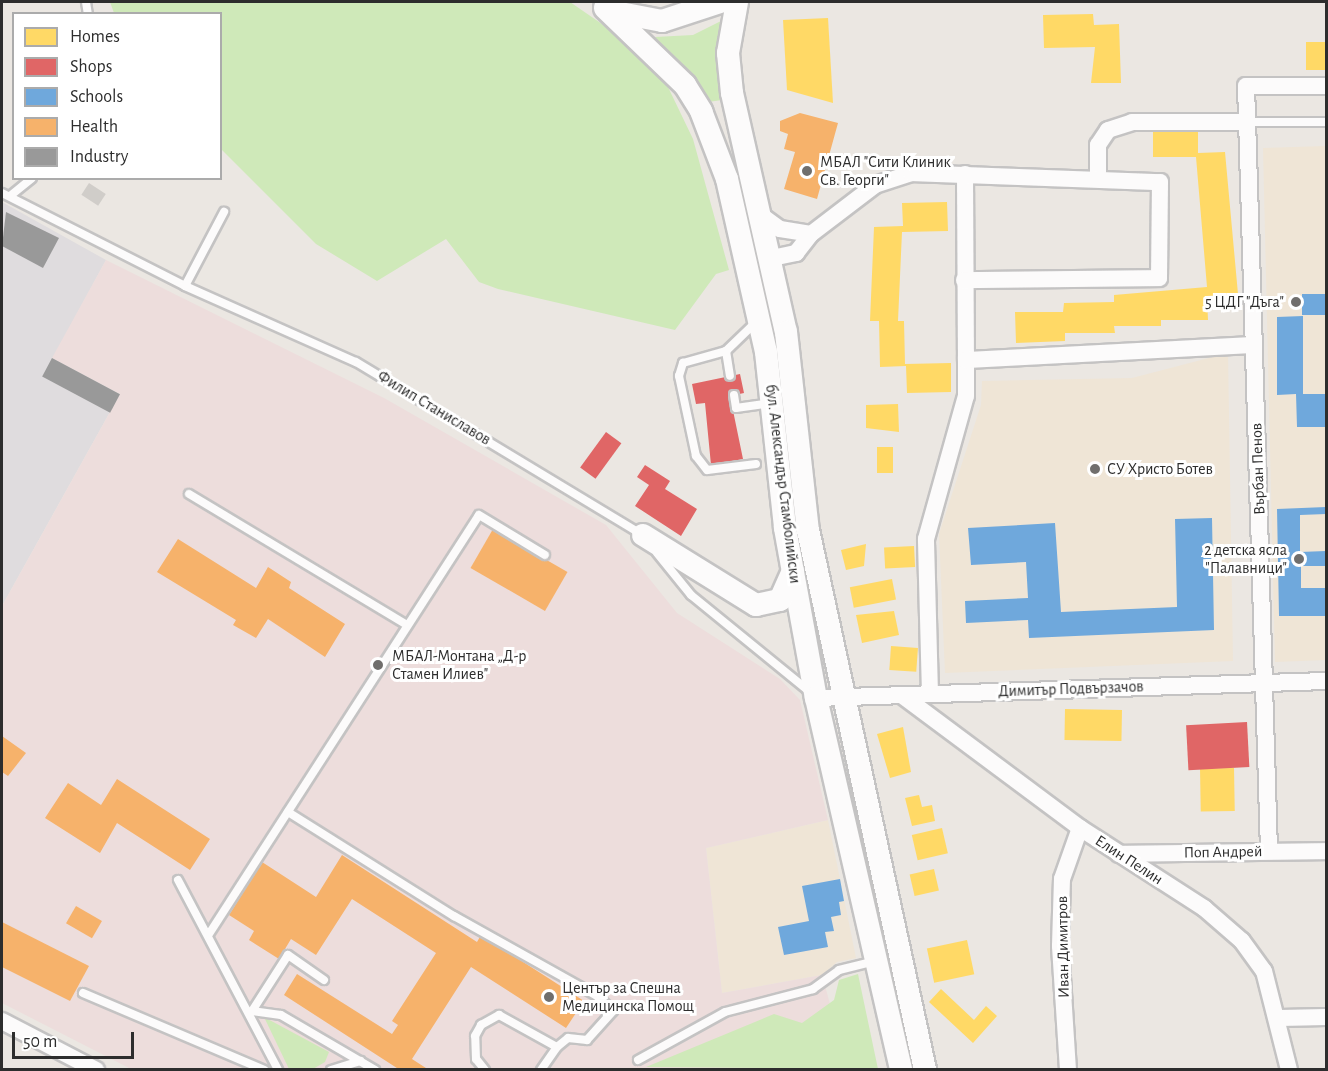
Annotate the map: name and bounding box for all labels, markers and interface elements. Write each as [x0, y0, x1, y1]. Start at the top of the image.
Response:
legend [12, 12, 222, 180]
text: Homes [70, 28, 120, 46]
text: Shops [70, 58, 112, 76]
text: Schools [70, 88, 123, 106]
text: Health [70, 118, 118, 136]
text: Industry [70, 148, 129, 166]
place label: МБАЛ "Сити Клиник Св. Георги" [820, 152, 951, 190]
marker: МБАЛ "Сити Клиник Св. Георги" [798, 162, 816, 180]
place label: 5 ЦДГ "Дъга" [1205, 292, 1284, 312]
marker: 5 ЦДГ "Дъга" [1289, 295, 1303, 309]
street label: Филип Станиславов [374, 367, 494, 449]
street label: бул. Александър Стамболийски [761, 383, 805, 585]
street label: Върбан Пенов [1247, 423, 1269, 515]
place label: СУ Христо Ботев [1107, 459, 1213, 479]
marker: СУ Христо Ботев [1088, 462, 1102, 476]
place label: 2 детска ясла "Палавници" [1204, 540, 1287, 578]
marker: 2 детска ясла "Палавници" [1292, 552, 1306, 566]
place label: МБАЛ-Монтана „Д-р Стамен Илиев" [392, 646, 526, 684]
marker: МБАЛ-Монтана „Д-р Стамен Илиев" [369, 656, 387, 674]
street label: Димитър Подвързачов [998, 677, 1144, 701]
street label: Елин Пелин [1091, 831, 1167, 889]
street label: Поп Андрей [1183, 842, 1263, 862]
street label: Иван Димитров [1053, 896, 1073, 998]
place label: Център за Спешна Медицинска Помощ [562, 978, 694, 1016]
marker: Център за Спешна Медицинска Помощ [540, 988, 558, 1006]
scale bar [15, 1020, 136, 1058]
text: 50 m [23, 1033, 57, 1051]

